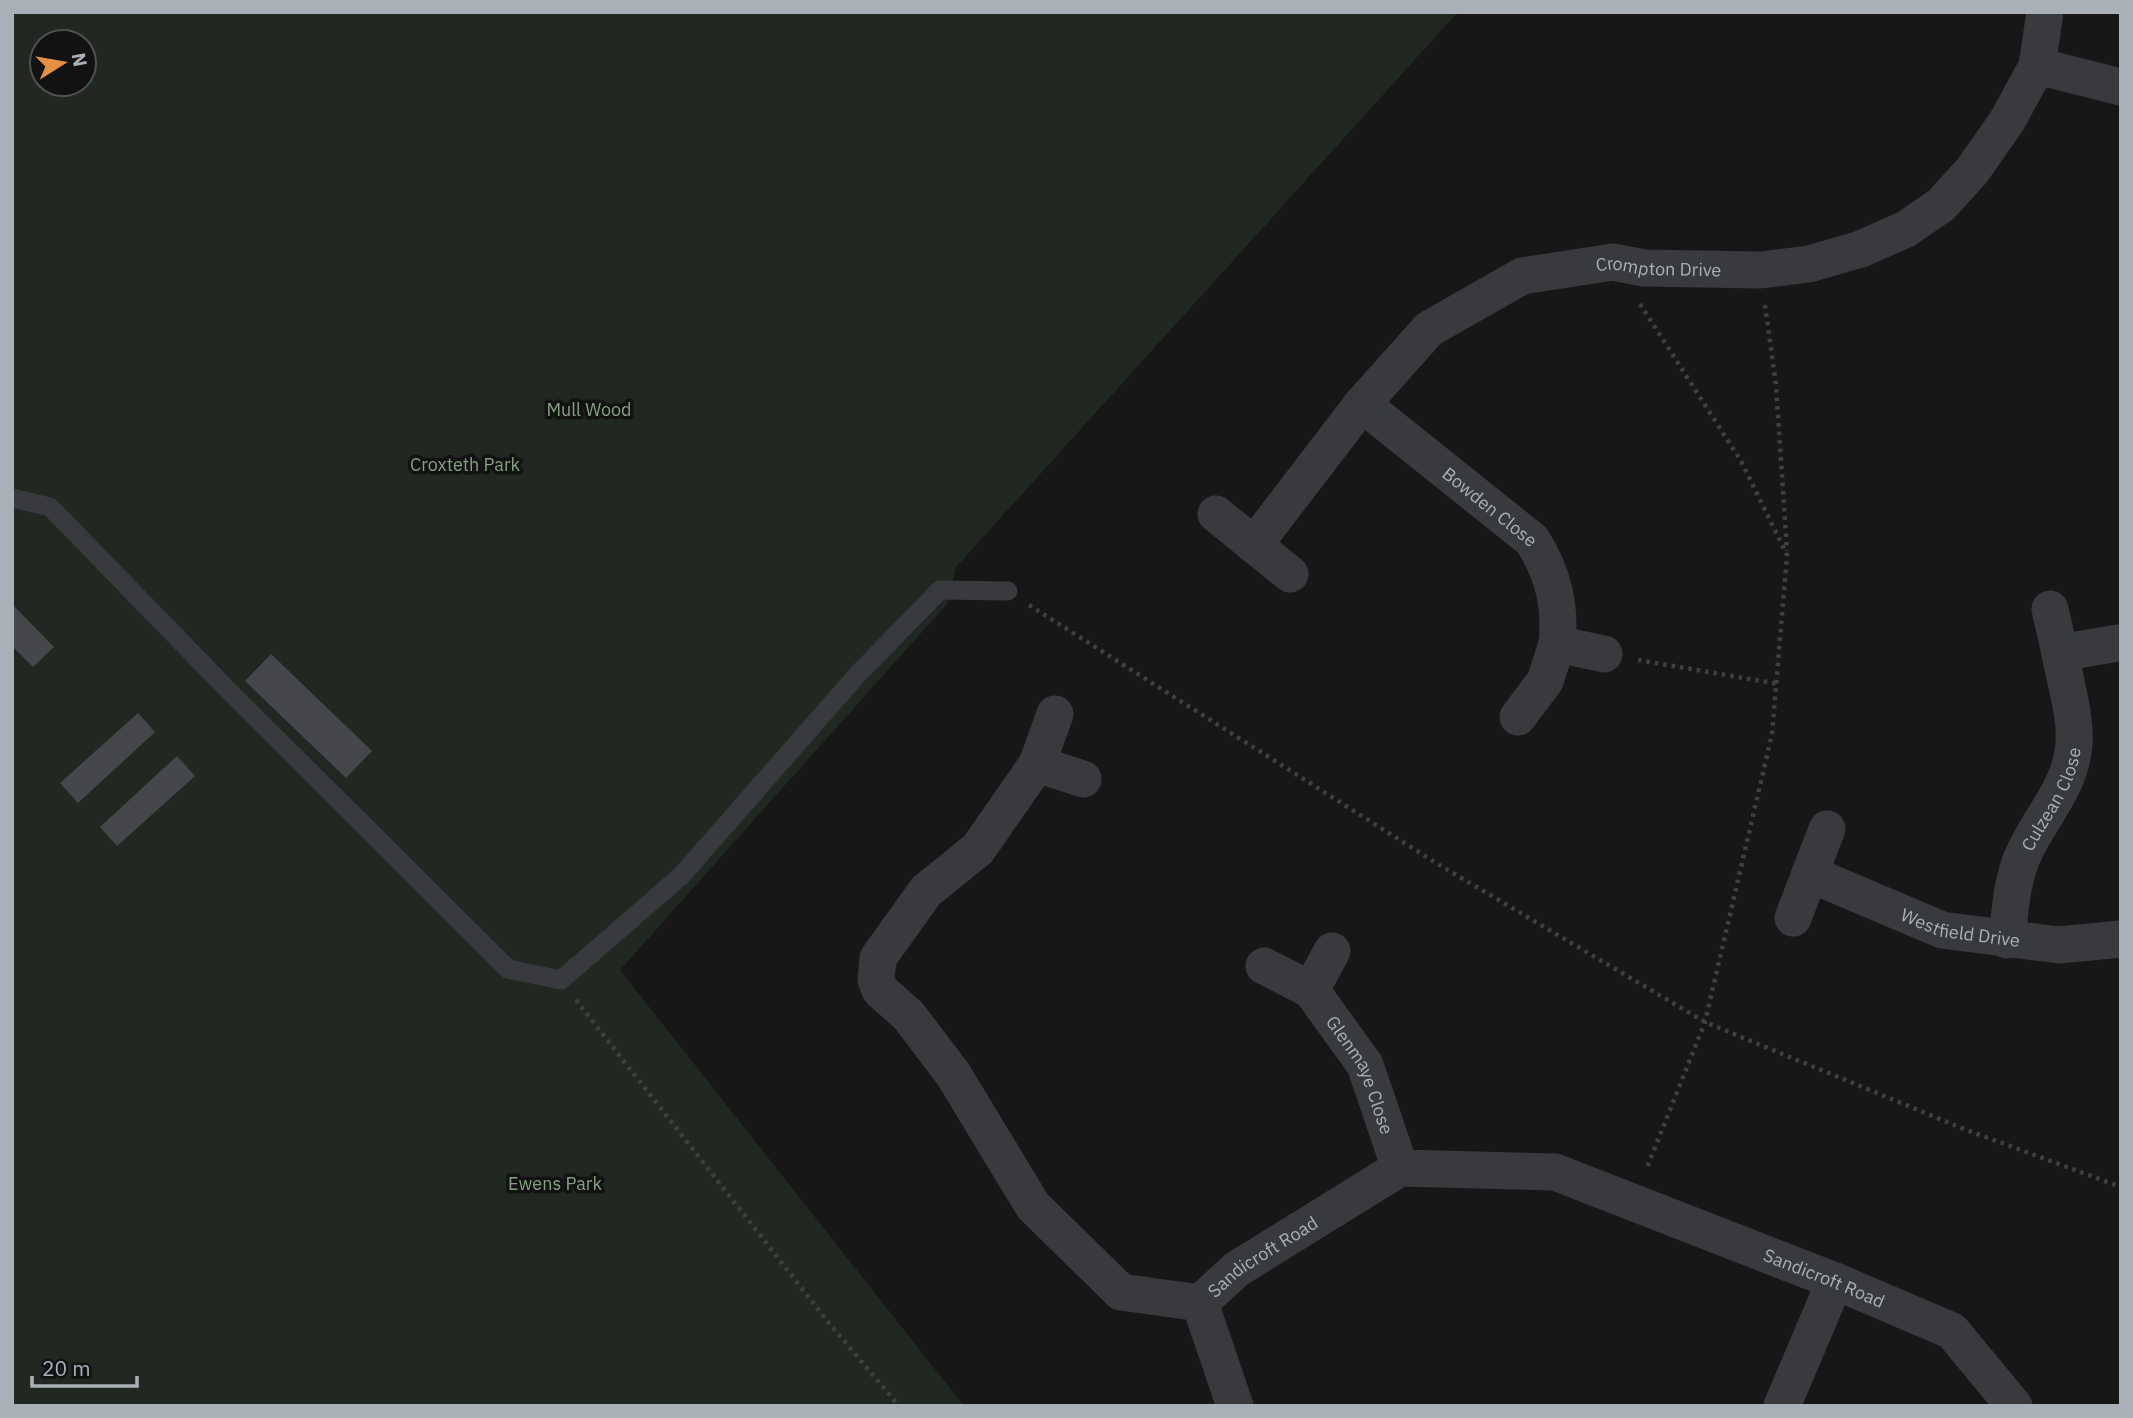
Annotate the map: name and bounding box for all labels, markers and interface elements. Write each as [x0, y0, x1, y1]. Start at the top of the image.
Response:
north arrow [28, 28, 98, 98]
text: N [67, 51, 93, 69]
street label: Crompton Drive [1594, 251, 1722, 281]
park label: Mull Wood [546, 398, 632, 421]
park label: Croxteth Park [410, 453, 521, 476]
street label: Bowden Close [1438, 461, 1542, 551]
street label: Culzean Close [2016, 746, 2085, 854]
street label: Westfield Drive [1898, 902, 2022, 951]
street label: Glenmaye Close [1321, 1011, 1399, 1137]
park label: Ewens Park [508, 1172, 602, 1195]
street label: Sandicroft Road [1203, 1211, 1322, 1302]
street label: Sandicroft Road [1760, 1243, 1888, 1312]
scale bar [32, 1344, 136, 1388]
text: 20 m [42, 1354, 91, 1382]

